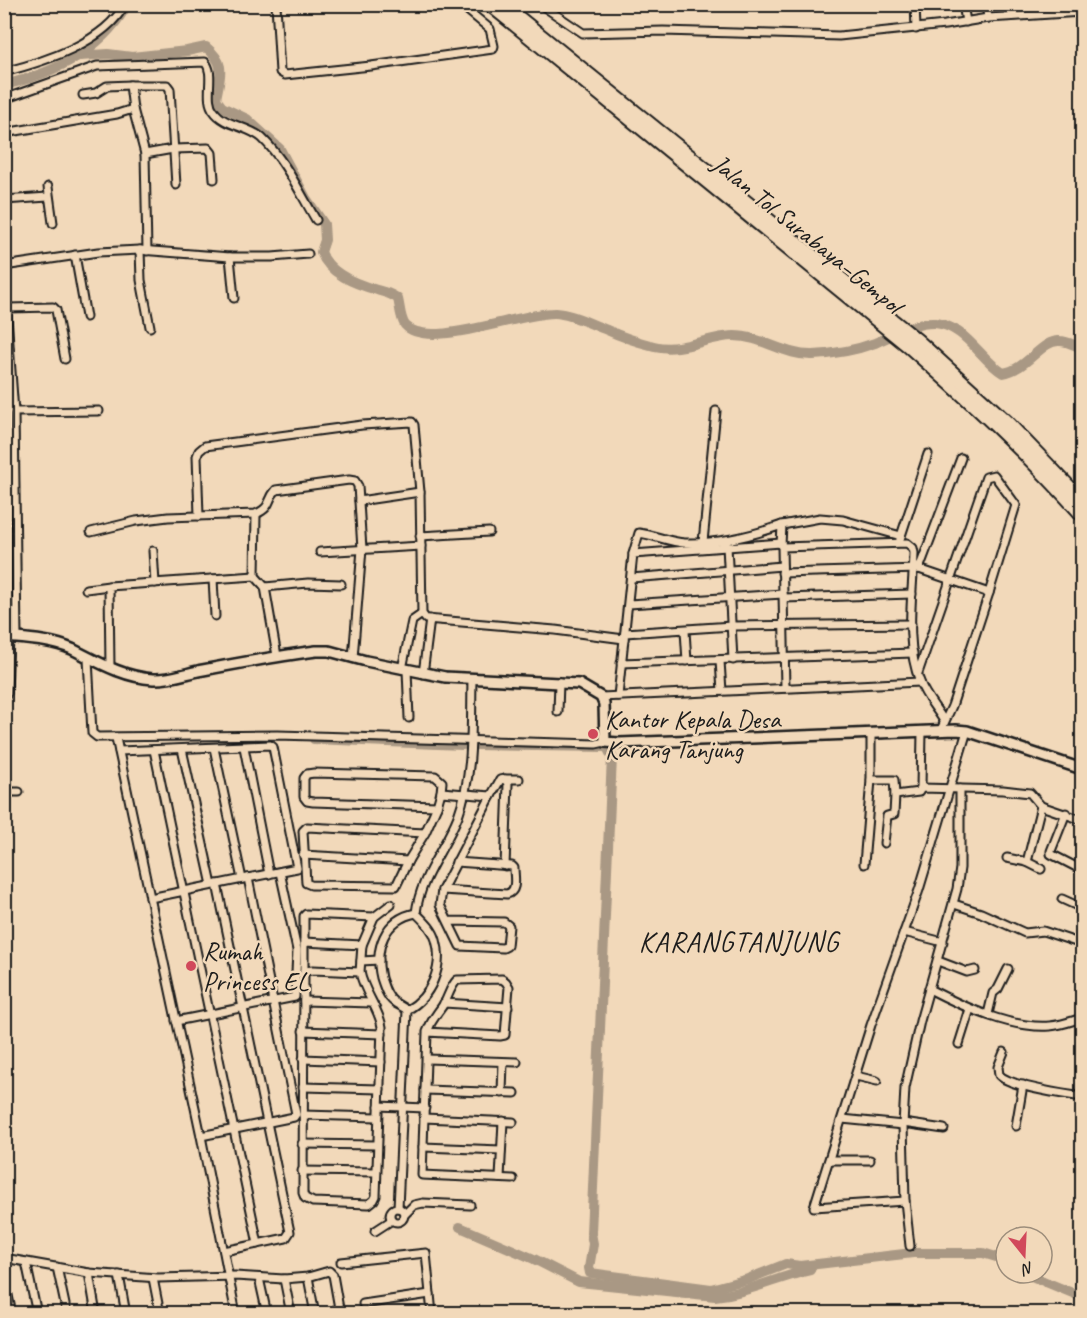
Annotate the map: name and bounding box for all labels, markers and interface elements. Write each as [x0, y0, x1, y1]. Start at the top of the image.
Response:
street label: Jalan Tol Surabaya–Gempol [704, 146, 912, 324]
place label: Kantor Kepala Desa Karang Tanjung [605, 703, 782, 766]
marker: Kantor Kepala Desa Karang Tanjung [586, 727, 600, 741]
district label: KARANGTANJUNG [639, 924, 841, 959]
place label: Rumah Princess EL [203, 935, 309, 998]
marker: Rumah Princess EL [184, 959, 198, 973]
north arrow [994, 1225, 1054, 1285]
text: N [1018, 1257, 1036, 1280]

